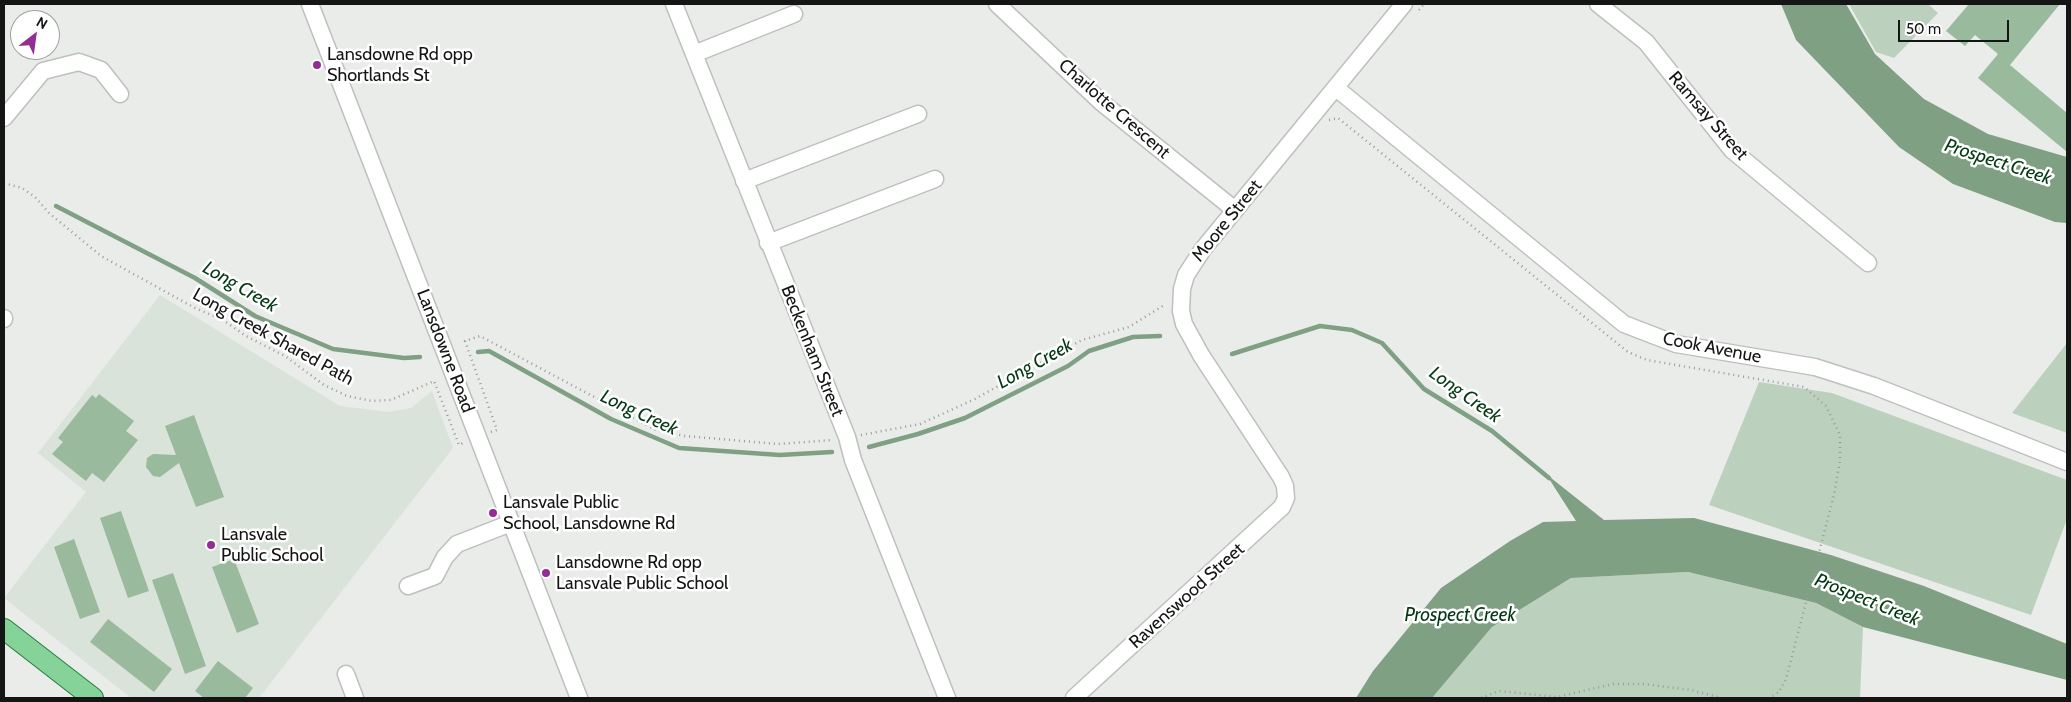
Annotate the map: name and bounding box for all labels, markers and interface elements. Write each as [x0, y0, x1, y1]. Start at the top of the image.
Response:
north arrow [10, 10, 60, 60]
scale bar [1901, 10, 2012, 42]
text: N [33, 13, 51, 33]
text: 50 m [1906, 20, 1941, 38]
place label: Lansdowne Rd opp Shortlands St [327, 44, 473, 86]
street label: Charlotte Crescent [1054, 55, 1174, 163]
marker: Lansdowne Rd opp Shortlands St [311, 59, 323, 71]
street label: Ramsay Street [1664, 67, 1752, 165]
water label: Prospect Creek [1942, 134, 2054, 190]
street label: Moore Street [1187, 176, 1267, 266]
water label: Long Creek [199, 256, 281, 318]
street label: Beckenham Street [776, 282, 848, 420]
street label: Long Creek Shared Path [189, 284, 357, 390]
street label: Lansdowne Road [412, 286, 478, 416]
street label: Cook Avenue [1661, 328, 1763, 368]
water label: Long Creek [993, 334, 1077, 394]
water label: Long Creek [1425, 362, 1505, 428]
water label: Long Creek [597, 385, 681, 441]
place label: Lansvale Public School, Lansdowne Rd [503, 492, 675, 534]
marker: Lansvale Public School, Lansdowne Rd [487, 507, 499, 519]
place label: Lansvale Public School [221, 524, 323, 566]
marker: Lansvale Public School [205, 539, 217, 551]
street label: Ravenswood Street [1125, 539, 1249, 653]
place label: Lansdowne Rd opp Lansvale Public School [556, 552, 728, 594]
marker: Lansdowne Rd opp Lansvale Public School [540, 567, 552, 579]
water label: Prospect Creek [1811, 569, 1923, 631]
water label: Prospect Creek [1404, 604, 1516, 626]

